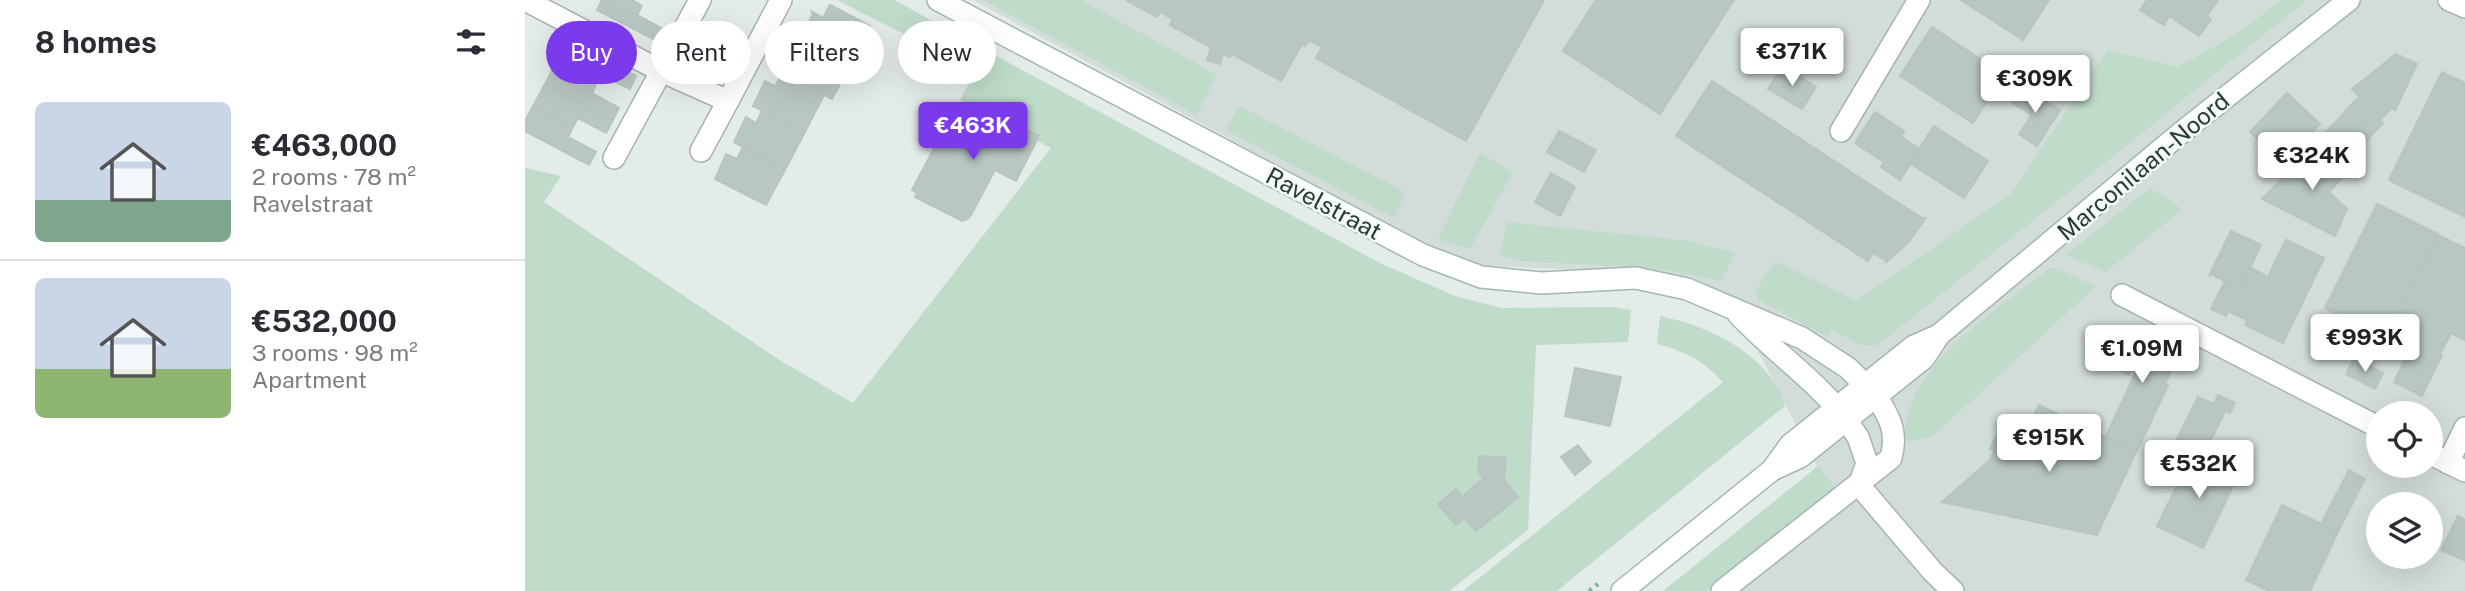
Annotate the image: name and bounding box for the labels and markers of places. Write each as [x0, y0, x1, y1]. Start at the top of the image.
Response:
pin: €371K [1743, 28, 1841, 88]
pin: €309K [1986, 55, 2084, 115]
pin: €463K [924, 102, 1022, 162]
pin: €324K [2263, 132, 2361, 192]
pin: €993K [2316, 314, 2414, 374]
pin: €1.09M [2085, 326, 2199, 385]
pin: €915K [2000, 414, 2098, 474]
pin: €532K [2150, 440, 2248, 500]

